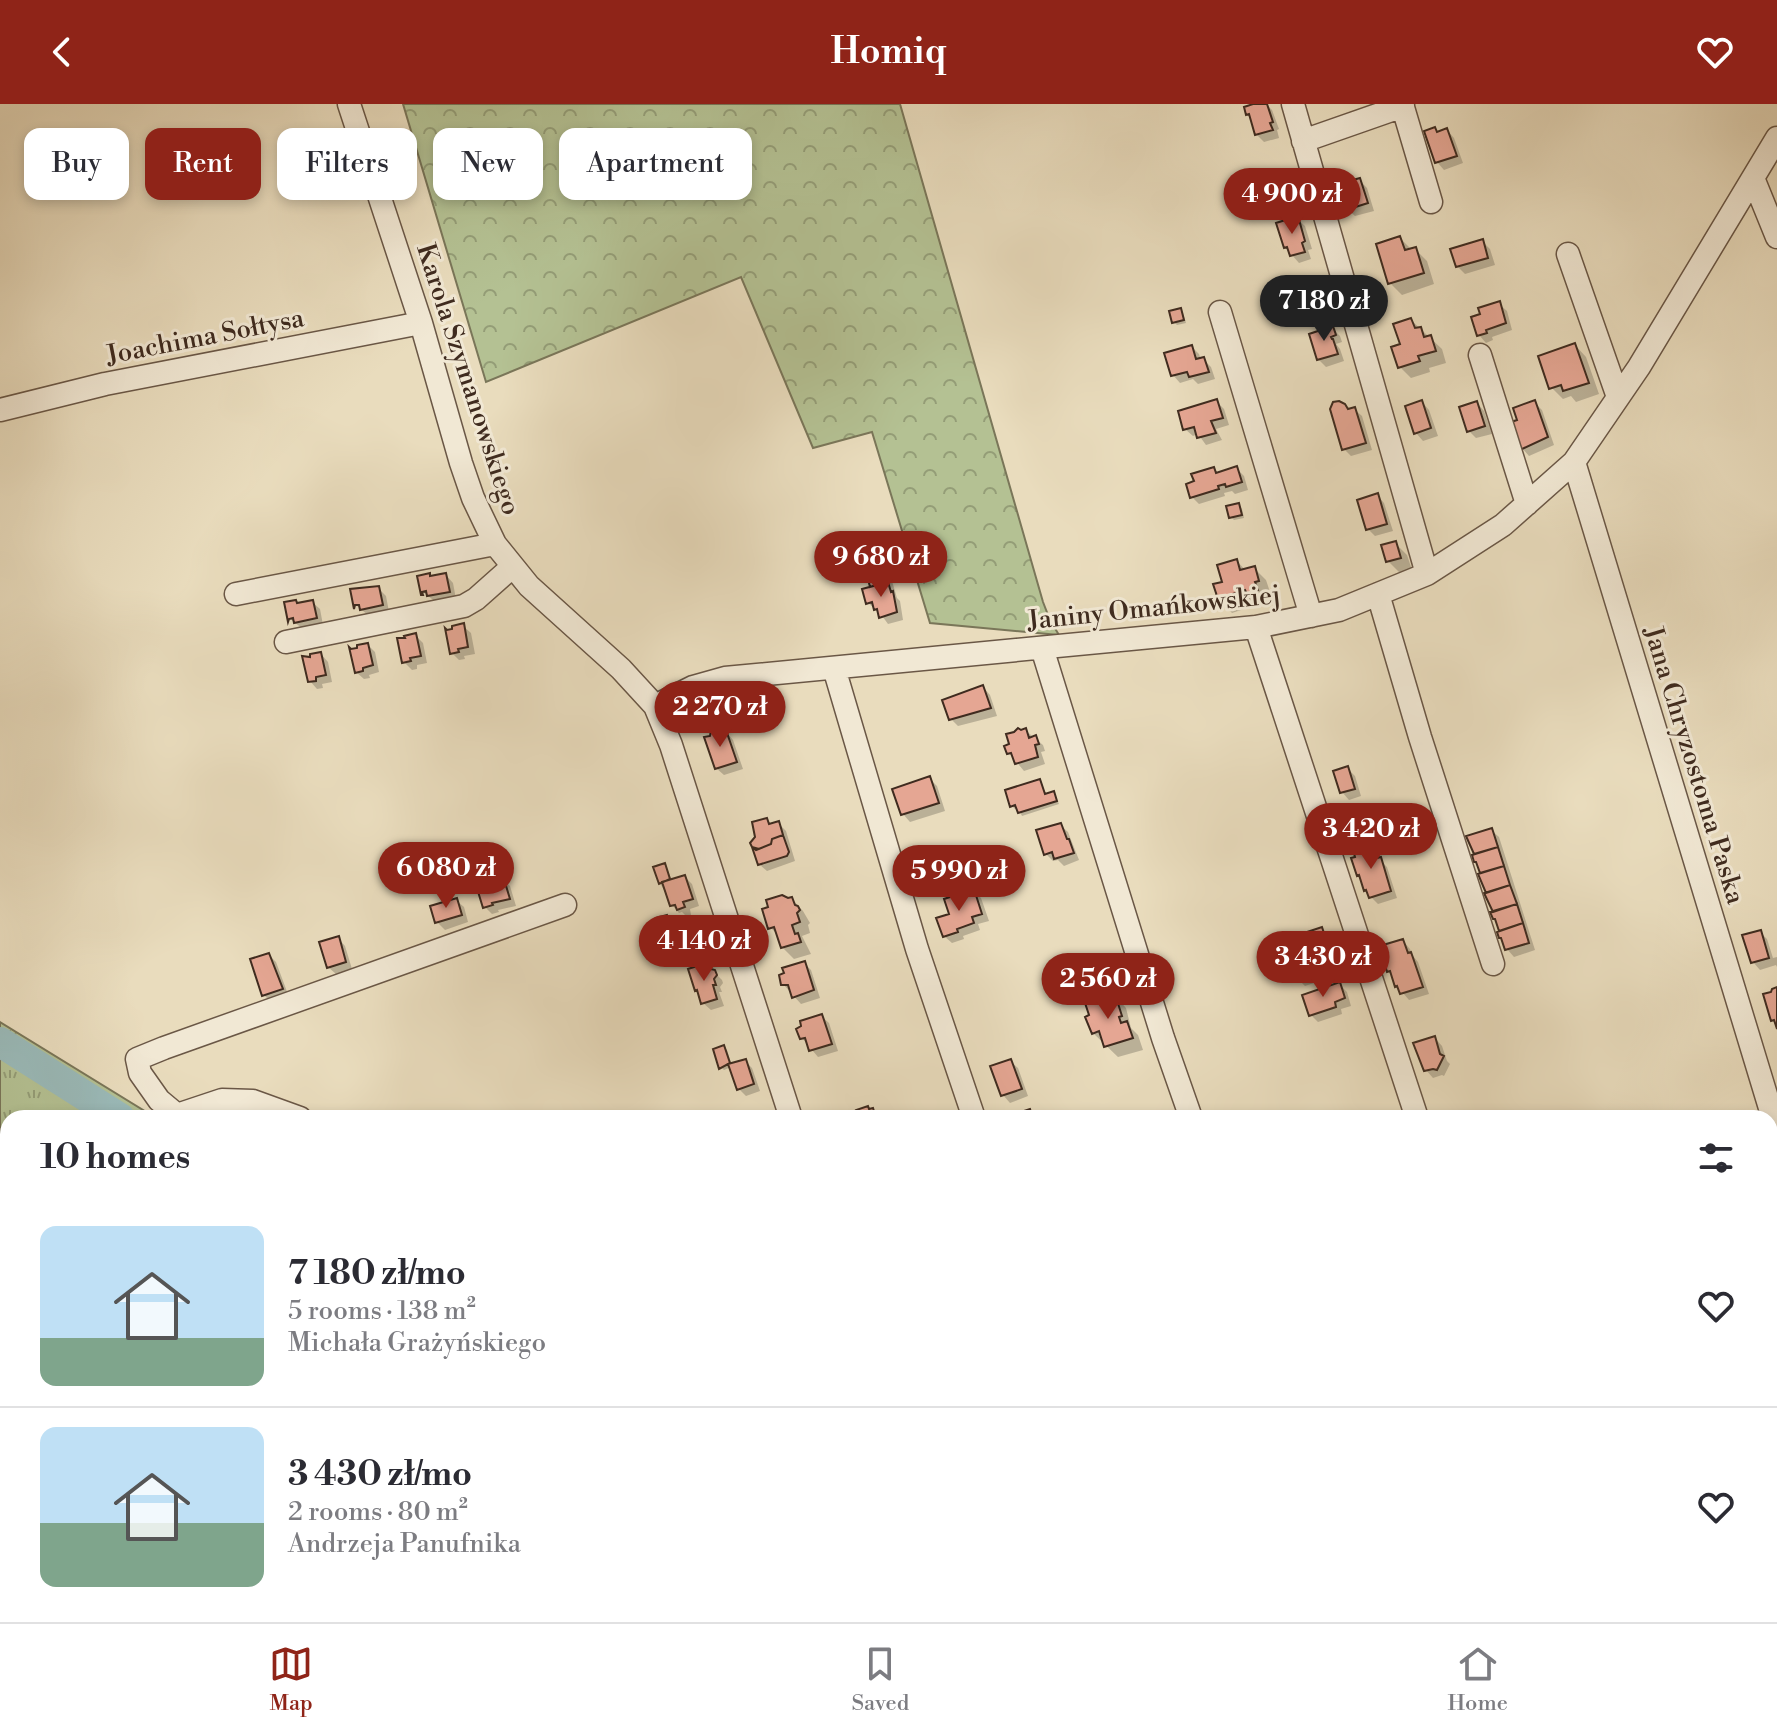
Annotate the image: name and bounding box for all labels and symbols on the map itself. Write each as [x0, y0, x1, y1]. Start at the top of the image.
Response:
pin: 4 900 zł [1209, 168, 1375, 236]
street label: Karola Szymanowskiego [409, 240, 527, 519]
pin: 7 180 zł [1241, 275, 1407, 343]
street label: Joachima Sołtysa [103, 302, 308, 372]
pin: 9 680 zł [798, 531, 964, 599]
street label: Janiny Omańkowskiej [1025, 579, 1282, 637]
street label: Jana Chryzostoma Paska [1636, 622, 1752, 909]
pin: 2 270 zł [637, 681, 803, 749]
pin: 3 420 zł [1288, 803, 1454, 871]
pin: 6 080 zł [363, 842, 529, 910]
pin: 5 990 zł [876, 845, 1042, 913]
pin: 4 140 zł [621, 915, 787, 983]
pin: 3 430 zł [1240, 931, 1406, 999]
pin: 2 560 zł [1025, 953, 1191, 1021]

